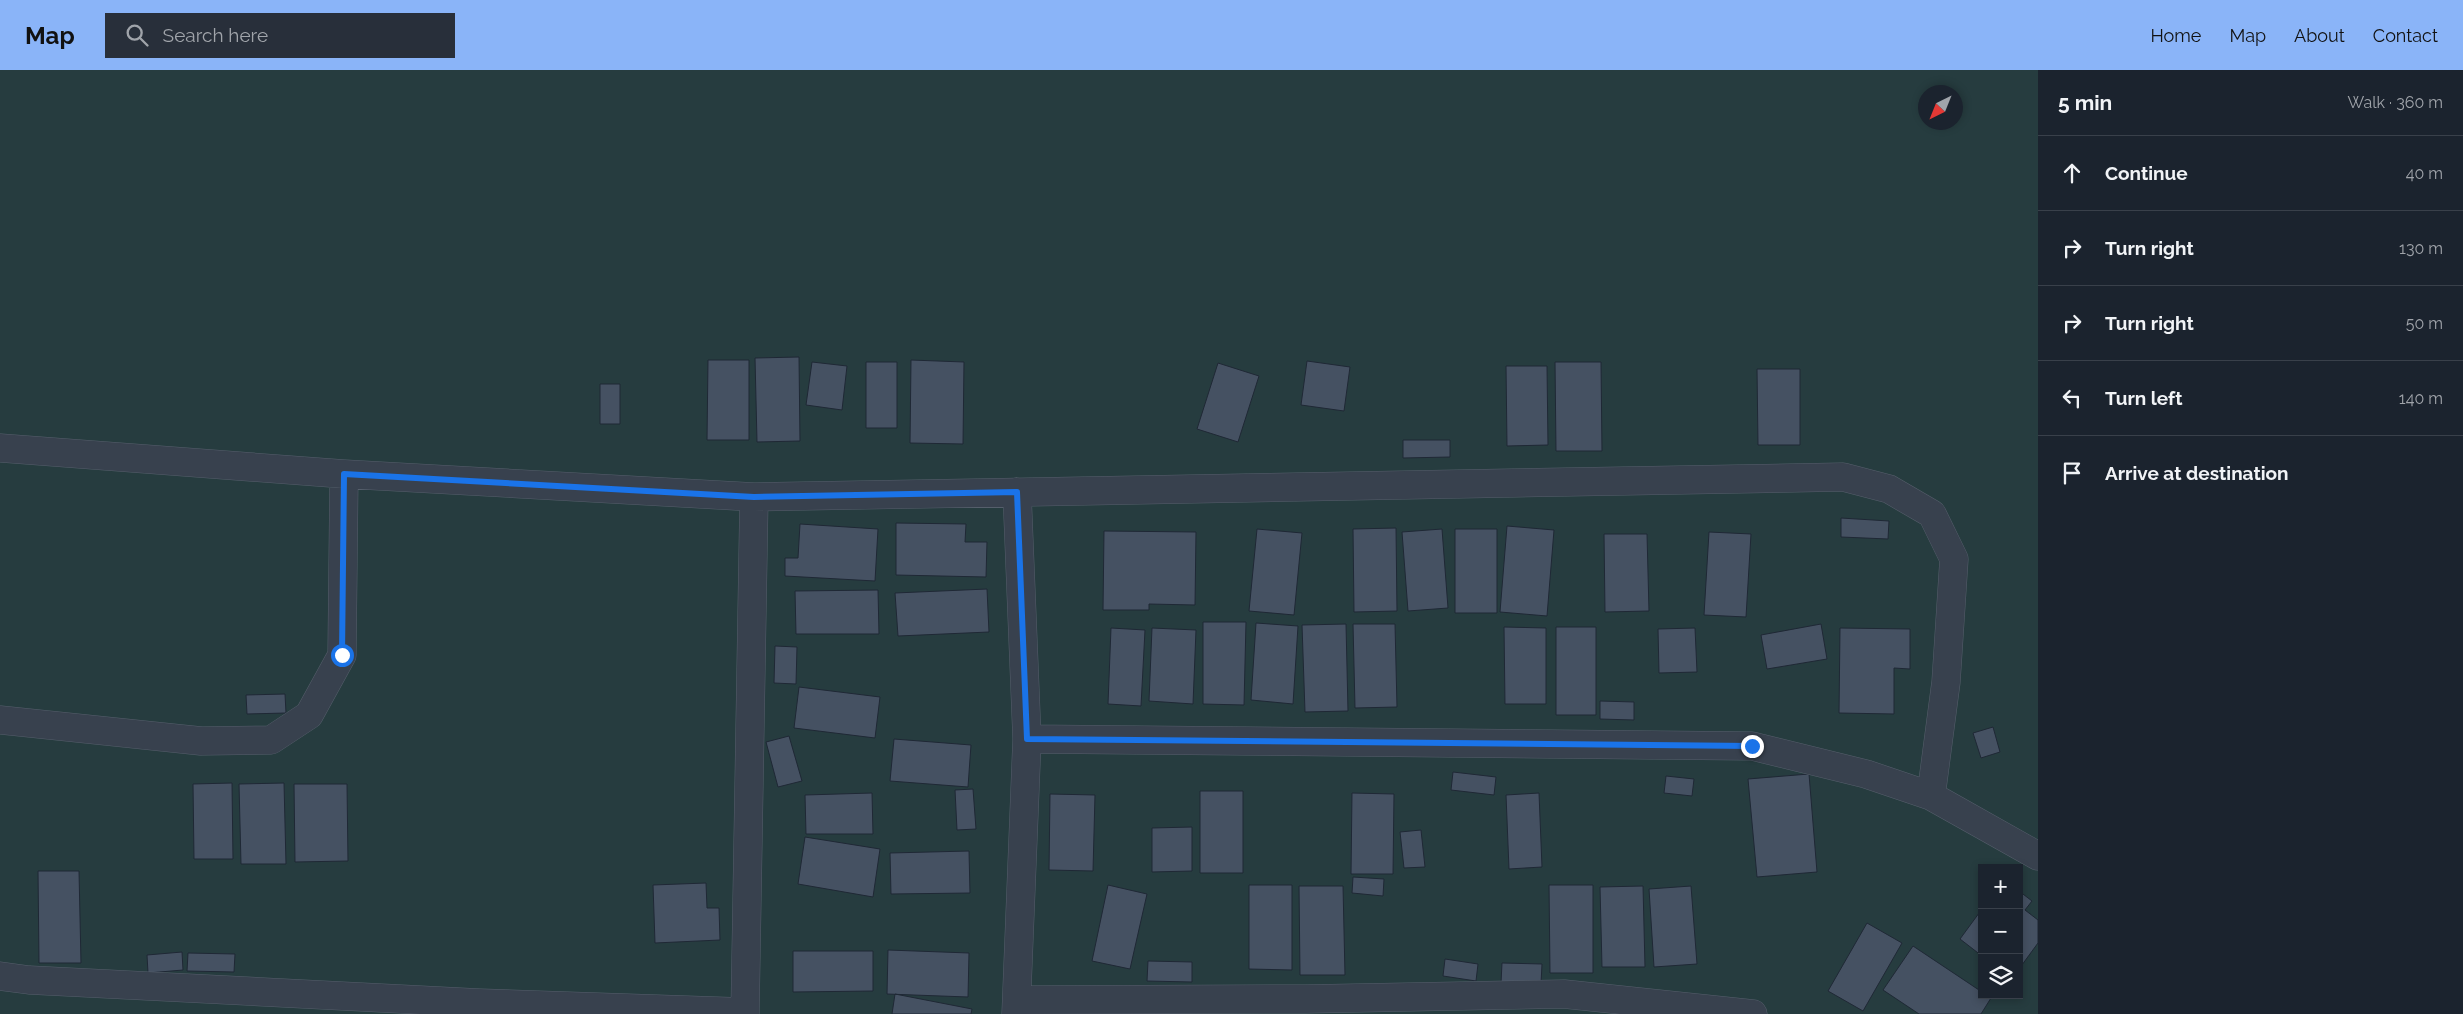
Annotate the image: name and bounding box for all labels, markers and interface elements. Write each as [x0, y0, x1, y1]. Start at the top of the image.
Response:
search box [105, 13, 455, 58]
text: Map [25, 21, 75, 50]
icon: search [123, 21, 151, 49]
text: Search here [163, 24, 268, 46]
text: Home [2150, 25, 2201, 46]
text: Map [2229, 25, 2266, 46]
text: About [2294, 25, 2345, 46]
text: Contact [2373, 25, 2438, 46]
north arrow [1918, 85, 1963, 130]
text: 5 min [2058, 90, 2112, 115]
text: Walk · 360 m [2348, 93, 2443, 112]
icon: ahead [2058, 159, 2086, 187]
text: Continue [2105, 162, 2188, 184]
text: 40 m [2406, 164, 2443, 183]
icon: right [2058, 234, 2086, 262]
text: Turn right [2105, 237, 2194, 259]
text: 130 m [2399, 239, 2443, 258]
icon: right [2058, 309, 2086, 337]
text: Turn right [2105, 312, 2194, 334]
text: 50 m [2406, 314, 2443, 333]
icon: left [2058, 384, 2086, 412]
text: Turn left [2105, 387, 2182, 409]
text: 140 m [2399, 389, 2443, 408]
icon: arrive [2058, 459, 2086, 487]
text: Arrive at destination [2105, 462, 2289, 484]
route start [331, 644, 354, 667]
route end [1741, 735, 1764, 758]
map controls [1978, 864, 2023, 999]
button: + [1978, 864, 2023, 909]
button: − [1978, 909, 2023, 954]
button: layers [1978, 954, 2023, 999]

